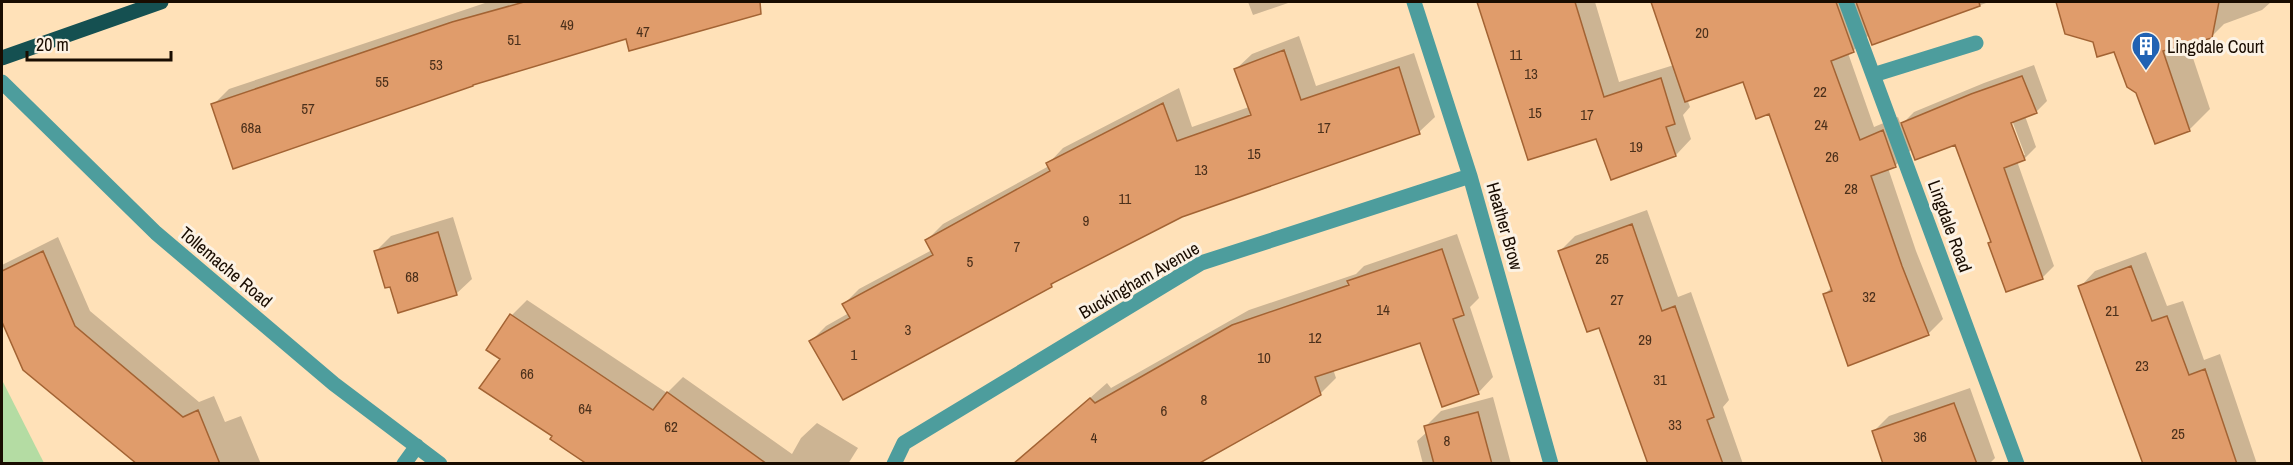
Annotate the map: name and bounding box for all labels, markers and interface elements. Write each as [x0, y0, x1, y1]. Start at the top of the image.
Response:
house number: 49 [560, 14, 574, 35]
house number: 47 [636, 21, 650, 42]
house number: 20 [1695, 22, 1709, 43]
scale bar [27, 24, 171, 62]
house number: 51 [507, 29, 521, 50]
building icon: Lingdale Court [2130, 30, 2162, 72]
text: 20 m [36, 32, 69, 57]
place label: Lingdale Court [2167, 34, 2264, 59]
house number: 11 [1510, 44, 1523, 65]
house number: 53 [429, 54, 443, 75]
house number: 13 [1524, 63, 1538, 84]
house number: 55 [375, 71, 389, 92]
house number: 22 [1813, 81, 1827, 102]
house number: 57 [301, 98, 315, 119]
house number: 15 [1528, 102, 1542, 123]
house number: 17 [1580, 104, 1594, 125]
house number: 24 [1814, 114, 1828, 135]
house number: 68a [241, 117, 261, 138]
house number: 17 [1317, 117, 1331, 138]
house number: 19 [1629, 136, 1643, 157]
house number: 15 [1247, 143, 1261, 164]
house number: 26 [1825, 146, 1839, 167]
house number: 13 [1194, 159, 1208, 180]
street label: Lingdale Road [1922, 177, 1978, 275]
house number: 28 [1844, 178, 1858, 199]
street label: Heather Brow [1481, 179, 1530, 273]
house number: 11 [1119, 188, 1132, 209]
house number: 9 [1083, 210, 1090, 231]
street label: Tollemache Road [174, 221, 278, 313]
street label: Buckingham Avenue [1074, 235, 1204, 325]
house number: 7 [1014, 236, 1021, 257]
house number: 25 [1595, 248, 1609, 269]
house number: 5 [967, 251, 974, 272]
house number: 68 [405, 266, 419, 287]
house number: 32 [1862, 286, 1876, 307]
house number: 27 [1610, 289, 1624, 310]
house number: 14 [1376, 299, 1390, 320]
house number: 21 [2105, 300, 2119, 321]
house number: 3 [905, 319, 912, 340]
house number: 12 [1308, 327, 1322, 348]
house number: 29 [1638, 329, 1652, 350]
house number: 1 [851, 344, 858, 365]
house number: 10 [1257, 347, 1271, 368]
house number: 23 [2135, 355, 2149, 376]
house number: 66 [520, 363, 534, 384]
house number: 31 [1653, 369, 1667, 390]
house number: 8 [1201, 389, 1208, 410]
house number: 64 [578, 398, 592, 419]
house number: 6 [1161, 400, 1168, 421]
house number: 33 [1668, 414, 1682, 435]
house number: 62 [664, 416, 678, 437]
house number: 25 [2171, 423, 2185, 444]
house number: 36 [1913, 426, 1927, 447]
house number: 4 [1091, 427, 1098, 448]
house number: 8 [1444, 430, 1451, 451]

